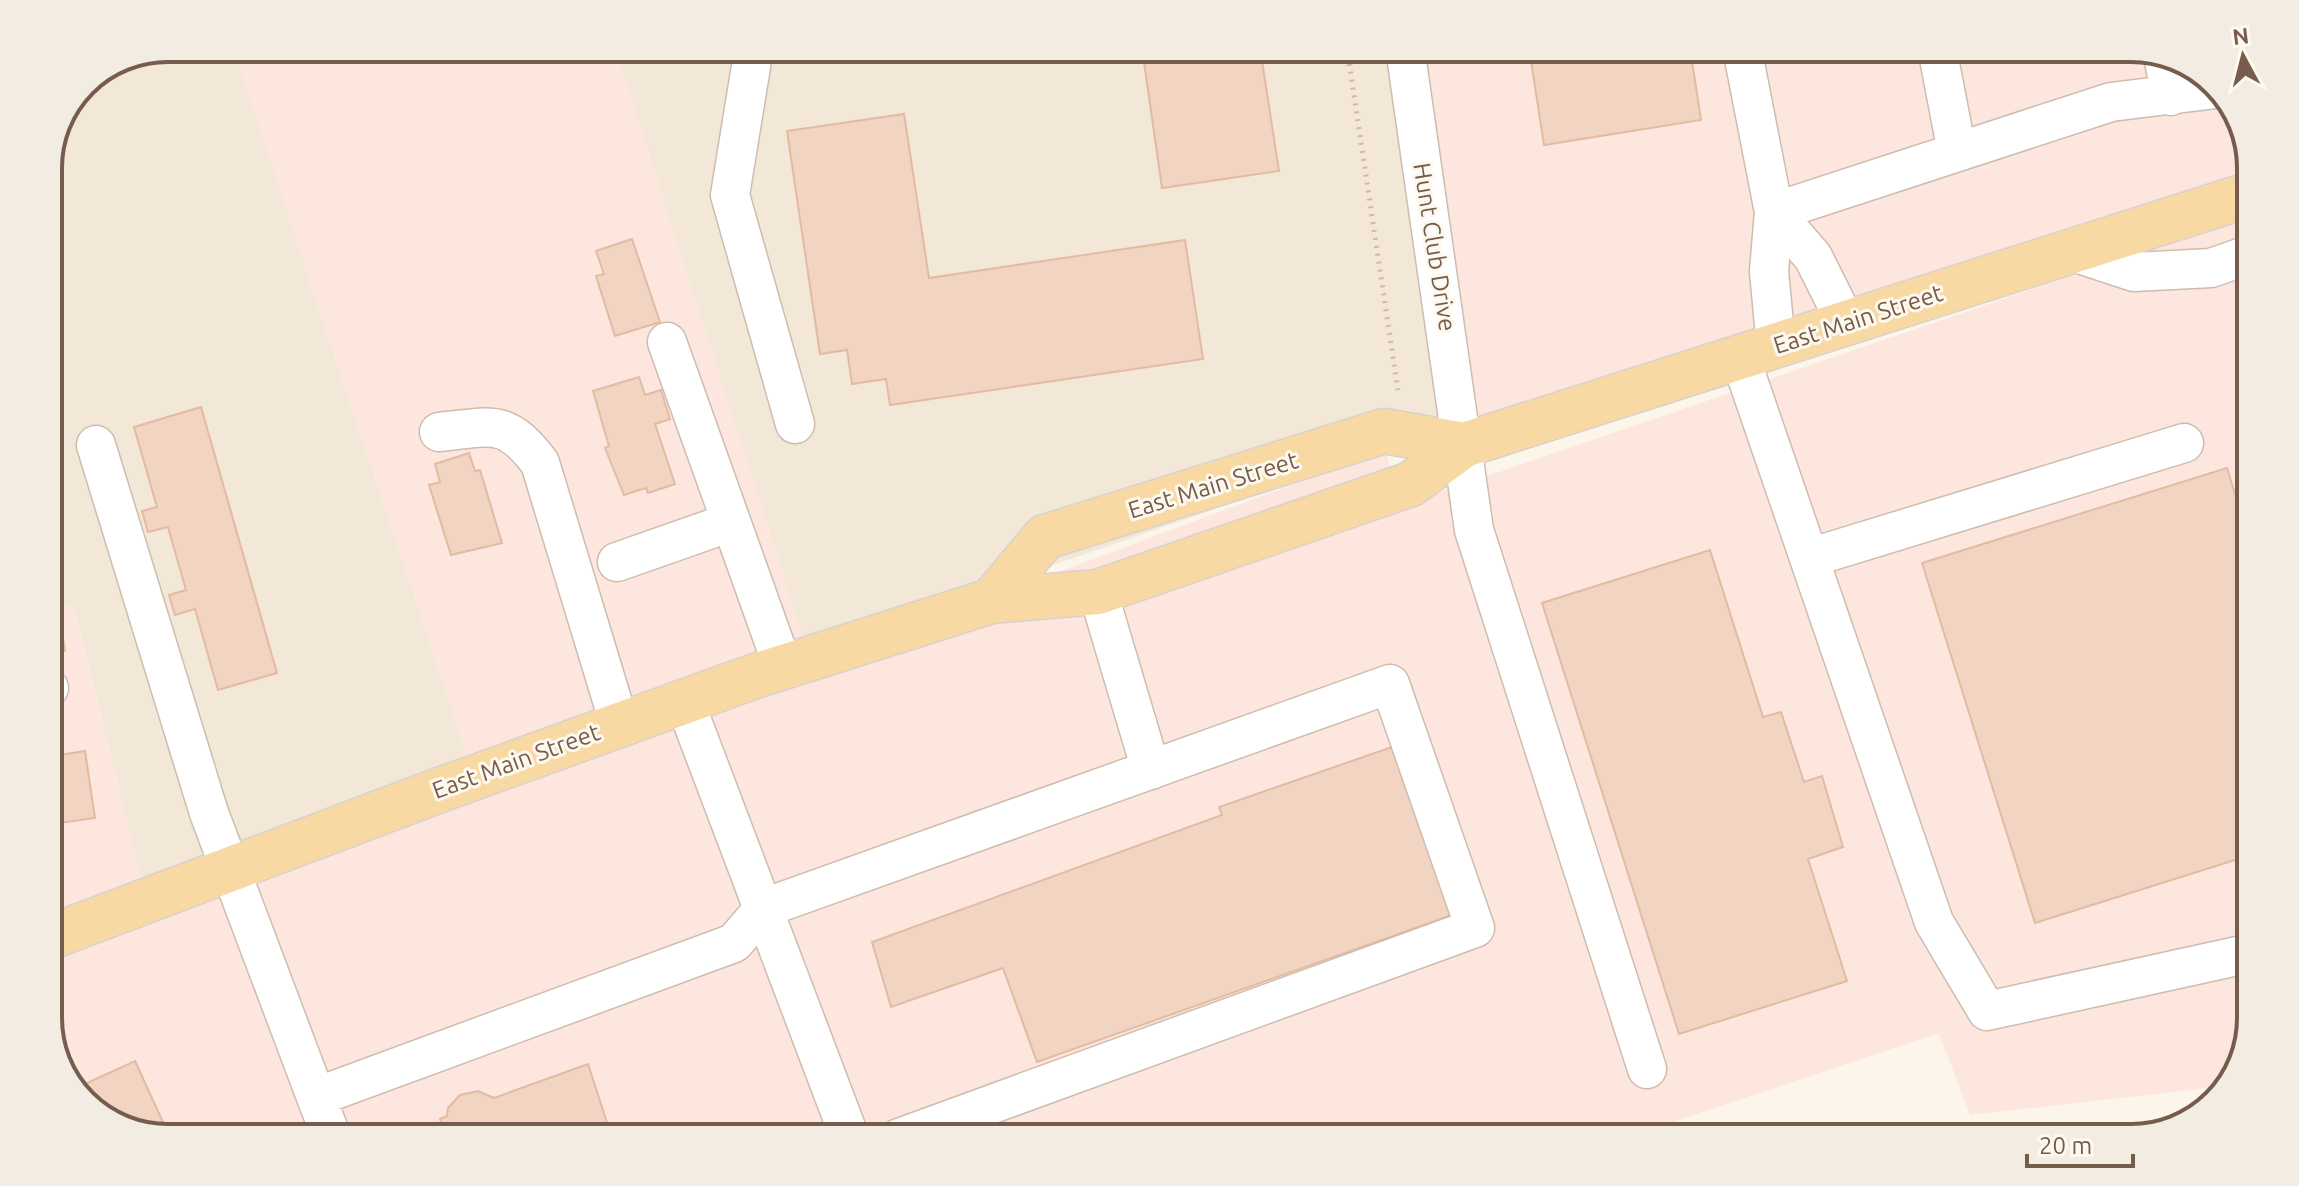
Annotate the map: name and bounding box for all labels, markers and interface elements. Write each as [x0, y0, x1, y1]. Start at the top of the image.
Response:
north arrow [2203, 16, 2283, 96]
text: N [2231, 22, 2250, 49]
street label: Hunt Club Drive [1408, 161, 1462, 333]
street label: East Main Street [1770, 279, 1947, 359]
street label: East Main Street [1125, 446, 1302, 524]
street label: East Main Street [429, 718, 604, 804]
scale bar [2027, 1118, 2133, 1168]
text: 20 m [2039, 1132, 2092, 1159]

